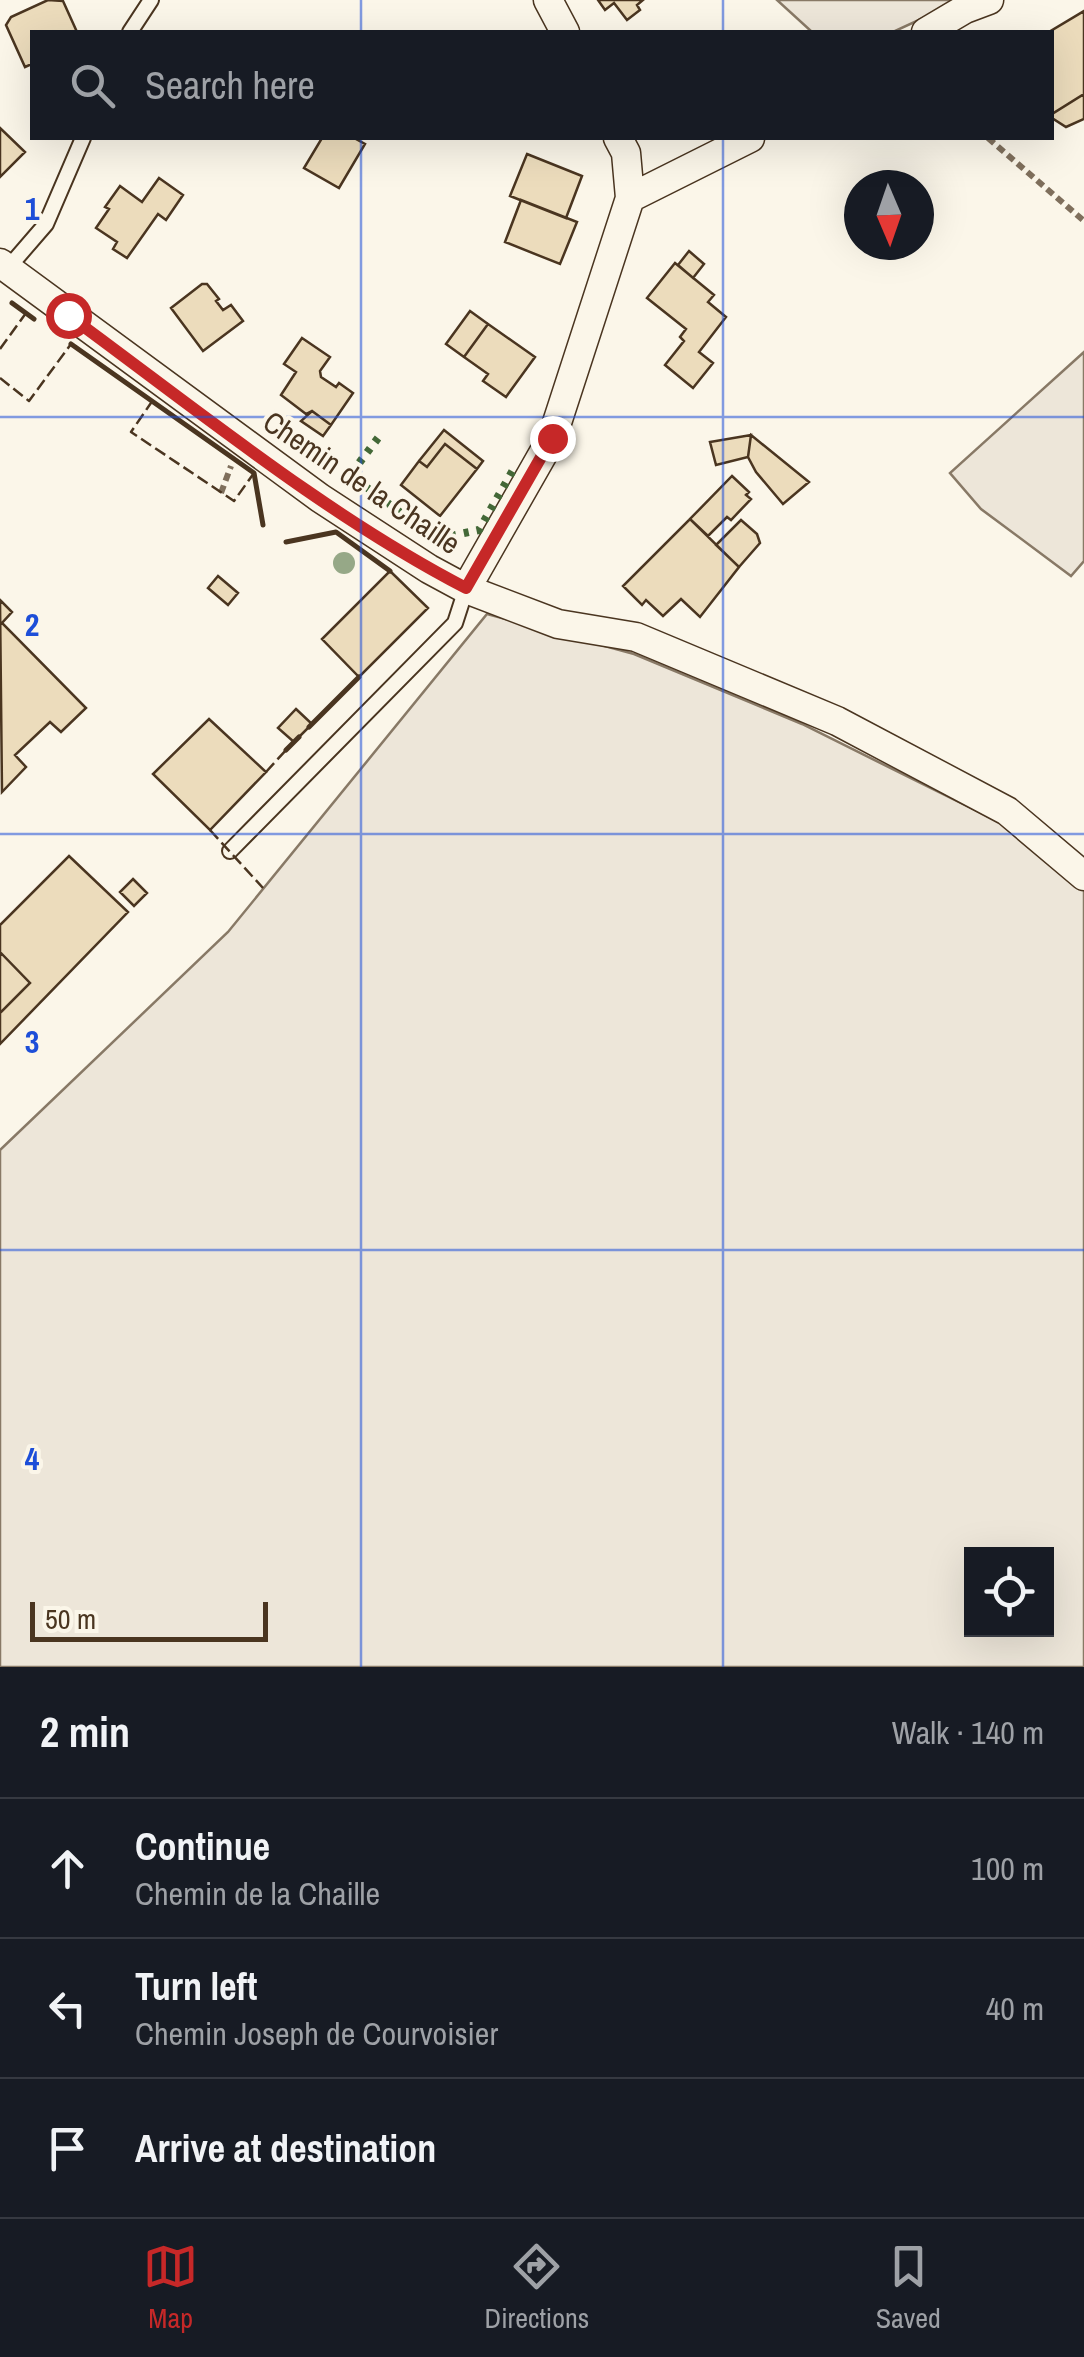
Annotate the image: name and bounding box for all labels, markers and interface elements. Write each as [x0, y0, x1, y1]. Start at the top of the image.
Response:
search box [30, 30, 1054, 140]
icon: search [65, 58, 120, 113]
text: Search here [145, 60, 315, 111]
north arrow [844, 170, 934, 260]
text: 1 [25, 187, 40, 230]
route start [46, 293, 92, 339]
street label: Chemin de la Chaille [256, 401, 468, 563]
route end [530, 416, 576, 462]
text: 2 [25, 603, 39, 646]
text: 3 [25, 1020, 39, 1063]
text: 4 [25, 1437, 40, 1480]
map controls [964, 1547, 1054, 1637]
button: locate [964, 1547, 1054, 1637]
scale bar [30, 1597, 268, 1642]
text: 50 m [45, 1600, 96, 1638]
text: 2 min [40, 1704, 130, 1760]
text: Walk · 140 m [892, 1711, 1044, 1754]
text: Continue [135, 1821, 270, 1872]
icon: ahead [40, 1841, 95, 1896]
text: 100 m [971, 1847, 1044, 1890]
text: Chemin de la Chaille [135, 1872, 380, 1915]
text: Turn left [135, 1961, 257, 2012]
icon: left [40, 1981, 95, 2036]
text: 40 m [986, 1987, 1044, 2030]
text: Chemin Joseph de Courvoisier [135, 2012, 498, 2055]
icon: arrive [40, 2121, 95, 2176]
text: Arrive at destination [135, 2123, 436, 2174]
tab: Map [143, 2239, 198, 2337]
tab: Directions [485, 2239, 589, 2337]
tab: Saved [876, 2239, 941, 2337]

